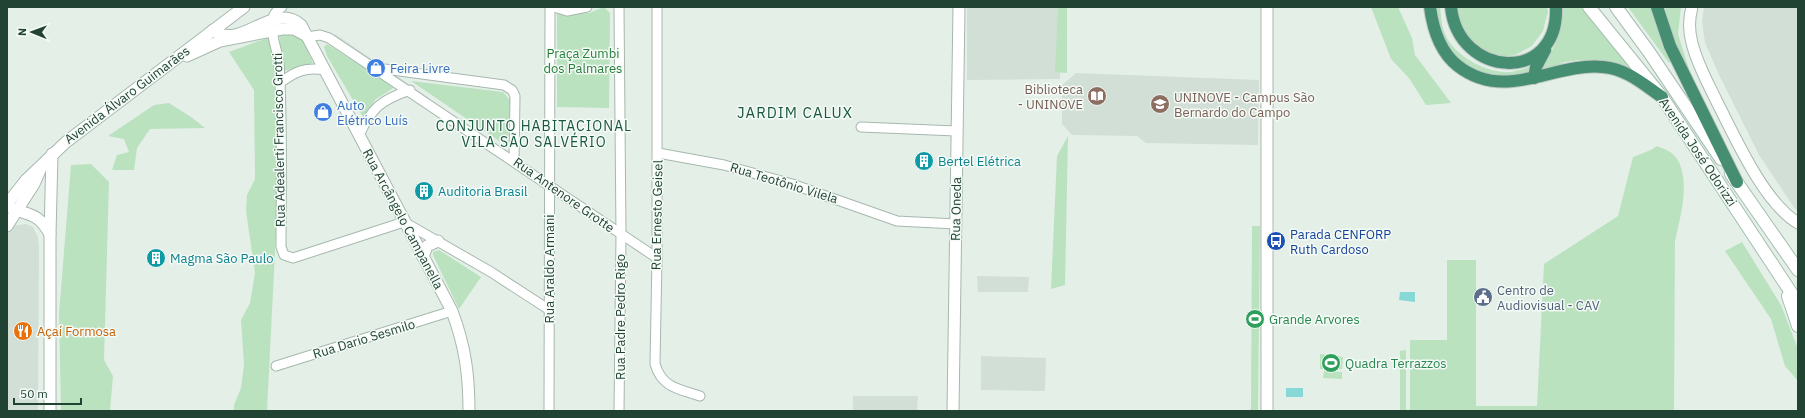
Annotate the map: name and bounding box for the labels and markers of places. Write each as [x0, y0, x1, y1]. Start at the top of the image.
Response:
shop icon: Feira Livre [365, 57, 387, 79]
place label: Feira Livre [390, 60, 450, 77]
place label: Biblioteca - UNINOVE [1018, 81, 1083, 113]
library icon: Biblioteca - UNINOVE [1086, 85, 1108, 107]
place label: UNINOVE - Campus São Bernardo do Campo [1174, 89, 1315, 121]
school or university icon: UNINOVE - Campus São Bernardo do Campo [1149, 93, 1171, 115]
place label: Auto Elétrico Luís [337, 97, 408, 129]
shop icon: Auto Elétrico Luís [312, 101, 334, 123]
building icon: Bertel Elétrica [913, 150, 935, 172]
place label: Bertel Elétrica [938, 153, 1021, 170]
building icon: Auditoria Brasil [413, 180, 435, 202]
place label: Auditoria Brasil [438, 183, 528, 200]
place label: Parada CENFORP Ruth Cardoso [1290, 226, 1391, 258]
bus stop icon: Parada CENFORP Ruth Cardoso [1265, 230, 1287, 252]
building icon: Magma São Paulo [145, 247, 167, 269]
place label: Magma São Paulo [170, 250, 273, 267]
place label: Centro de Audiovisual - CAV [1497, 282, 1600, 314]
public building icon: Centro de Audiovisual - CAV [1472, 286, 1494, 308]
sports icon: Grande Arvores [1244, 308, 1266, 330]
place label: Grande Arvores [1269, 311, 1360, 328]
restaurant icon: Açaí Formosa [12, 320, 34, 342]
place label: Açaí Formosa [37, 323, 116, 340]
sports icon: Quadra Terrazzos [1320, 352, 1342, 374]
place label: Quadra Terrazzos [1345, 355, 1447, 372]

